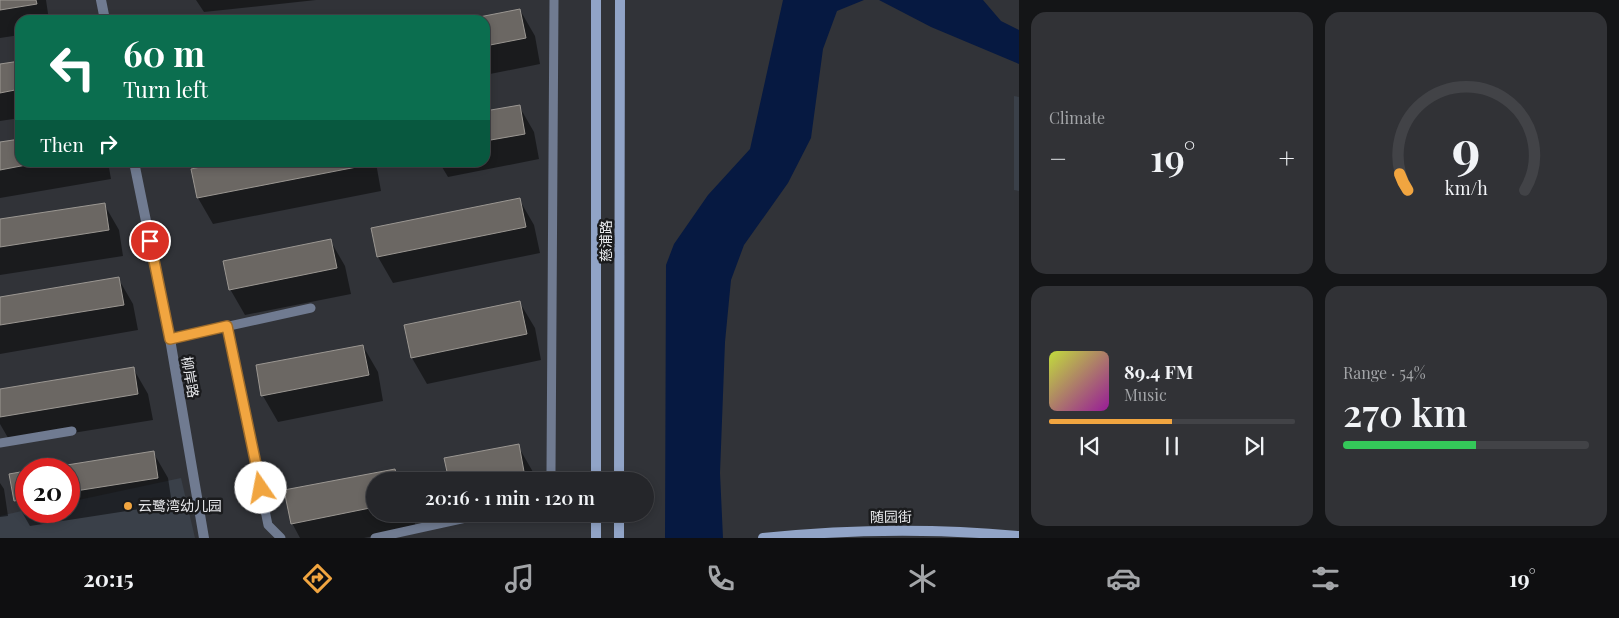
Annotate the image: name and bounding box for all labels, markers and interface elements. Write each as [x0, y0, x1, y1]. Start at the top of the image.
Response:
text: 60 m [123, 29, 205, 76]
icon: left [40, 35, 105, 100]
text: Turn left [123, 74, 208, 104]
text: Climate [1049, 107, 1105, 128]
text: 9 [1452, 113, 1480, 182]
icon: right [94, 130, 122, 158]
text: Then [40, 131, 84, 157]
text: 19° [1150, 131, 1196, 182]
text: − [1049, 139, 1067, 176]
text: + [1279, 139, 1295, 176]
text: km/h [1445, 176, 1488, 199]
pin [129, 220, 171, 262]
street label: 慈浦路 [596, 220, 615, 262]
icon: arrive [136, 227, 164, 255]
street label: 柳岸路 [177, 355, 203, 399]
text: 89.4 FM [1124, 358, 1193, 384]
text: Range · 54% [1343, 362, 1426, 383]
text: Music [1124, 384, 1167, 405]
text: 270 km [1343, 386, 1467, 437]
icon: previous [1076, 432, 1104, 460]
icon: pause [1158, 432, 1186, 460]
icon: next [1240, 432, 1268, 460]
speed limit sign: 20 [15, 458, 80, 523]
position arrow [234, 461, 286, 513]
text: 20:16 · 1 min · 120 m [425, 484, 595, 510]
place label: 云鹭湾幼儿园 [138, 496, 222, 515]
marker: 云鹭湾幼儿园 [122, 500, 134, 512]
street label: 随园街 [870, 507, 912, 526]
icon: directions [300, 561, 335, 596]
icon: music [502, 561, 537, 596]
icon: phone [703, 561, 738, 596]
icon: climate [905, 561, 940, 596]
icon: car [1106, 561, 1141, 596]
icon: filters [1308, 561, 1343, 596]
text: 20:15 [83, 563, 134, 593]
text: 19° [1509, 563, 1536, 593]

